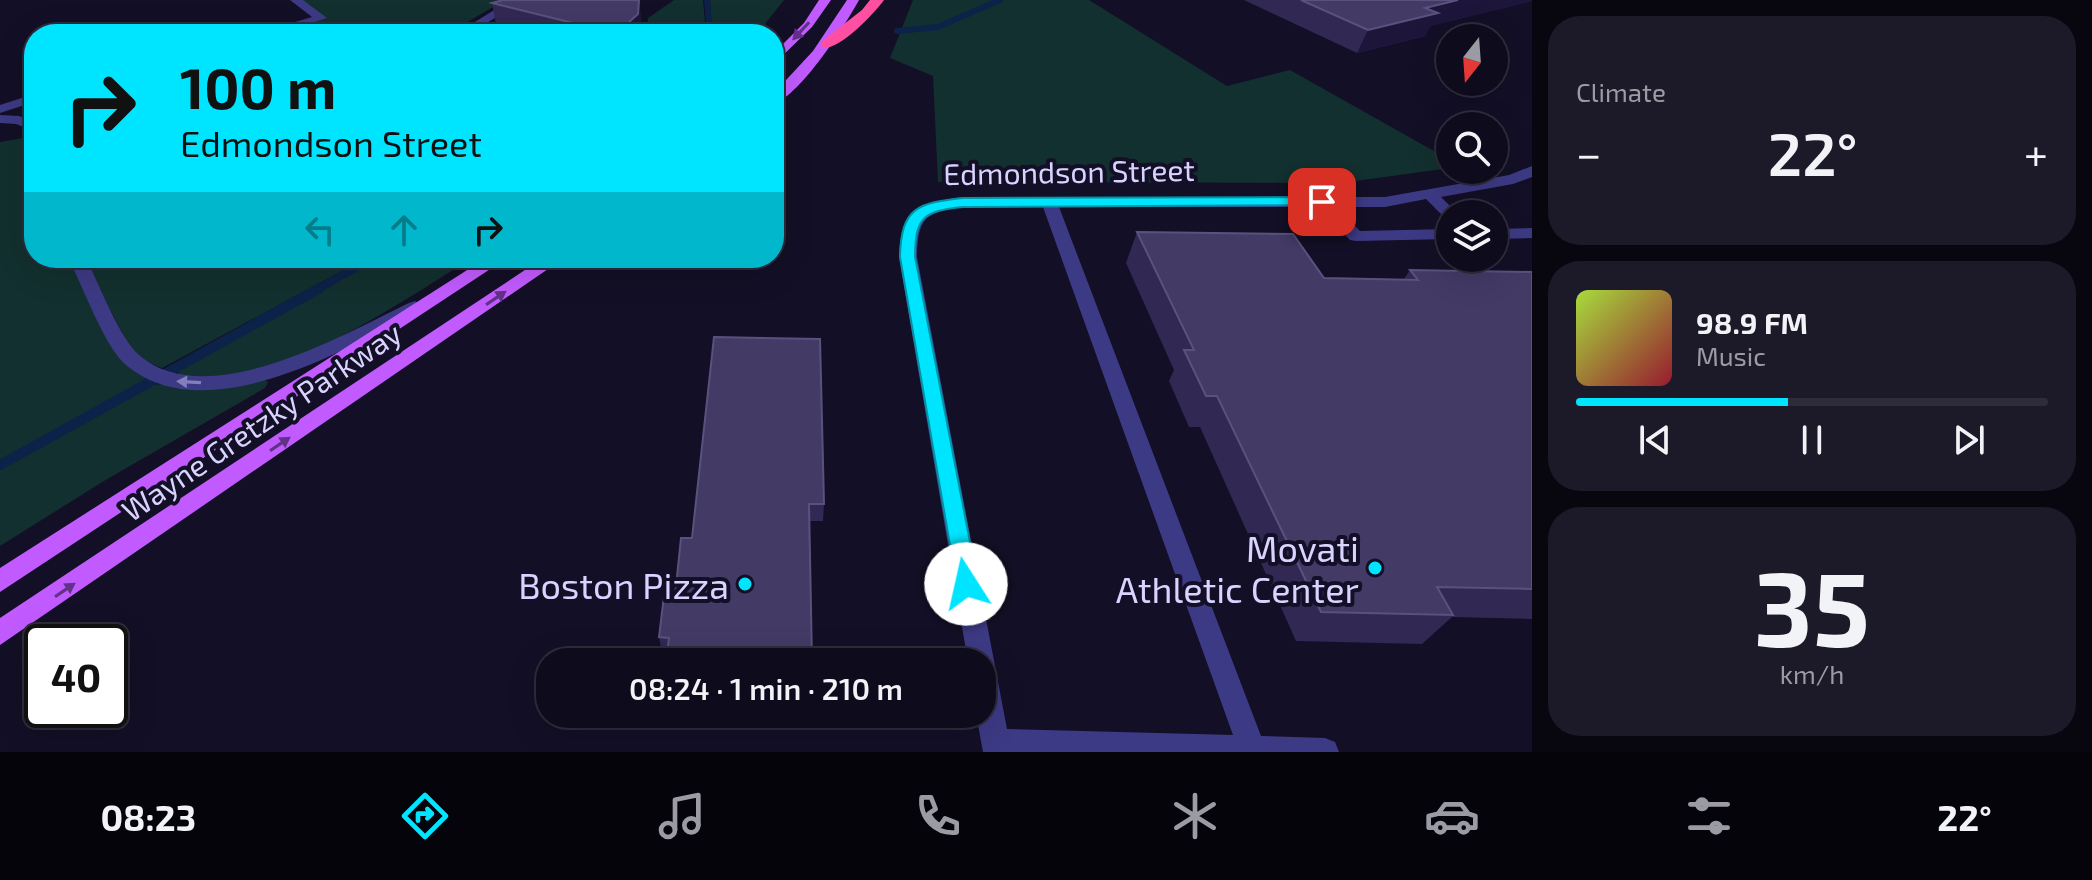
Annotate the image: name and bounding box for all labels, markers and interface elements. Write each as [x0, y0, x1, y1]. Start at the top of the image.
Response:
one-way arrow [793, 22, 811, 41]
north arrow [1436, 24, 1508, 96]
map controls [1436, 24, 1508, 272]
text: 100 m [180, 53, 336, 120]
icon: right [48, 56, 152, 160]
text: Climate [1576, 76, 1666, 107]
button: search [1436, 112, 1508, 184]
text: 22° [1768, 116, 1858, 188]
text: Edmondson Street [180, 121, 482, 164]
text: − [1576, 126, 1602, 179]
text: + [2024, 126, 2048, 179]
street label: Edmondson Street [943, 151, 1195, 191]
pin [1288, 168, 1356, 236]
icon: arrive [1300, 180, 1344, 224]
button: layers [1436, 200, 1508, 272]
icon: left [298, 208, 342, 252]
icon: ahead [382, 208, 426, 252]
icon: right [466, 208, 510, 252]
one-way arrow [485, 291, 506, 306]
text: 98.9 FM [1696, 304, 1808, 340]
street label: Wayne Gretzky Parkway [114, 314, 408, 528]
text: Music [1696, 340, 1766, 371]
one-way arrow [176, 375, 201, 388]
icon: previous [1633, 418, 1677, 462]
icon: pause [1790, 418, 1834, 462]
icon: next [1947, 418, 1991, 462]
one-way arrow [269, 437, 291, 452]
place label: Movati Athletic Center [1116, 526, 1359, 610]
position arrow [924, 542, 1008, 626]
text: 35 [1754, 543, 1870, 668]
marker: Movati Athletic Center [1366, 559, 1384, 577]
place label: Boston Pizza [518, 563, 729, 606]
marker: Boston Pizza [736, 575, 754, 593]
one-way arrow [54, 582, 75, 597]
speed limit sign: 40 [24, 624, 128, 728]
text: km/h [1780, 658, 1844, 689]
text: 08:24 · 1 min · 210 m [629, 670, 903, 706]
icon: directions [397, 788, 453, 844]
icon: music [654, 788, 710, 844]
icon: phone [910, 788, 966, 844]
icon: climate [1167, 788, 1223, 844]
icon: car [1424, 788, 1480, 844]
icon: filters [1681, 788, 1737, 844]
text: 08:23 [100, 795, 196, 838]
text: 22° [1937, 795, 1992, 838]

